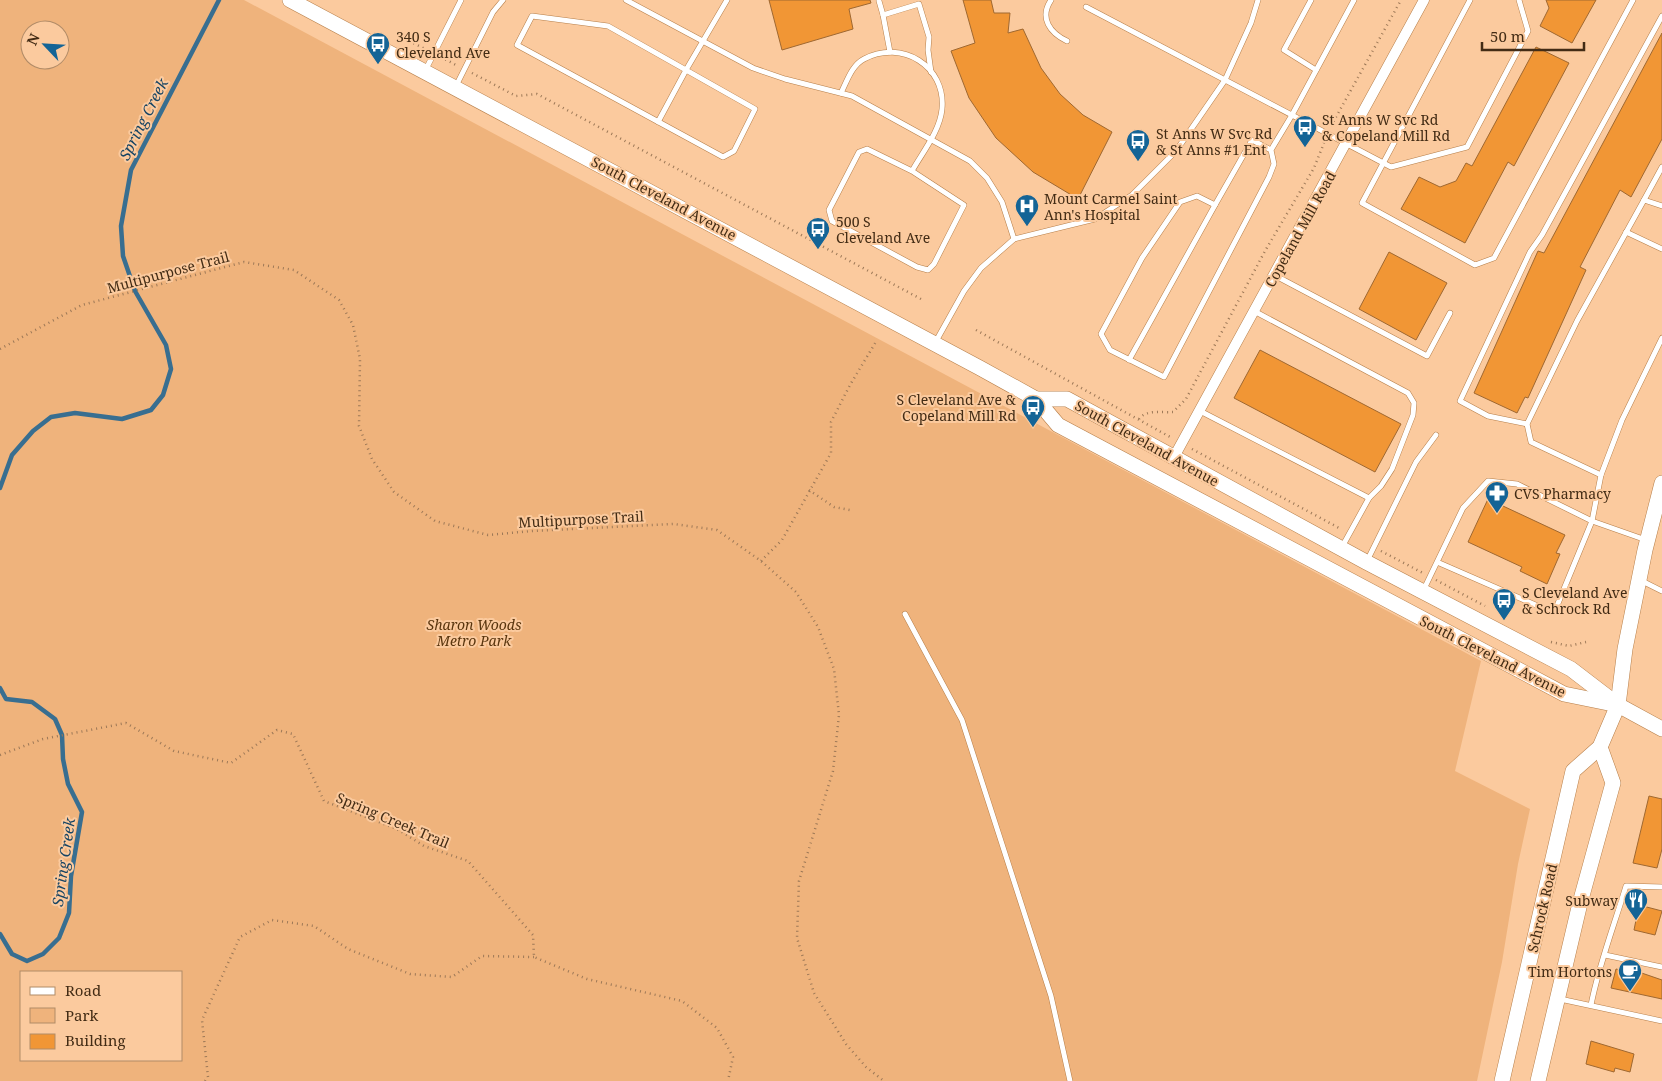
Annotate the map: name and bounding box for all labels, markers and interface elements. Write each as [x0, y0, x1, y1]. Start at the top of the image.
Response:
north arrow [20, 20, 70, 70]
scale bar [1482, 20, 1584, 52]
text: 50 m [1490, 26, 1525, 46]
place label: 340 S Cleveland Ave [396, 27, 490, 62]
text: N [22, 30, 44, 48]
bus stop icon: 340 S Cleveland Ave [365, 31, 391, 65]
water label: Spring Creek [114, 74, 172, 163]
place label: St Anns W Svc Rd & Copeland Mill Rd [1322, 110, 1450, 145]
bus stop icon: St Anns W Svc Rd & Copeland Mill Rd [1292, 114, 1318, 148]
place label: St Anns W Svc Rd & St Anns #1 Ent [1156, 124, 1273, 159]
bus stop icon: St Anns W Svc Rd & St Anns #1 Ent [1125, 128, 1151, 162]
street label: South Cleveland Avenue [588, 152, 740, 244]
street label: Copeland Mill Road [1260, 167, 1340, 290]
place label: Mount Carmel Saint Ann's Hospital [1044, 189, 1177, 224]
hospital icon: Mount Carmel Saint Ann's Hospital [1014, 193, 1040, 227]
place label: 500 S Cleveland Ave [836, 212, 930, 247]
bus stop icon: 500 S Cleveland Ave [805, 216, 831, 250]
street label: Multipurpose Trail [105, 246, 232, 297]
place label: S Cleveland Ave & Copeland Mill Rd [897, 390, 1017, 425]
bus stop icon: S Cleveland Ave & Copeland Mill Rd [1020, 394, 1046, 428]
street label: South Cleveland Avenue [1072, 396, 1222, 490]
pharmacy icon: CVS Pharmacy [1484, 480, 1510, 514]
place label: CVS Pharmacy [1514, 484, 1611, 503]
street label: Multipurpose Trail [518, 506, 645, 532]
place label: S Cleveland Ave & Schrock Rd [1522, 583, 1627, 618]
bus stop icon: S Cleveland Ave & Schrock Rd [1491, 587, 1517, 621]
street label: South Cleveland Avenue [1417, 611, 1569, 701]
park label: Sharon Woods Metro Park [427, 615, 522, 650]
street label: Spring Creek Trail [334, 788, 453, 853]
water label: Spring Creek [47, 816, 79, 907]
street label: Schrock Road [1523, 861, 1562, 954]
restaurant icon: Subway [1623, 887, 1649, 921]
place label: Subway [1565, 891, 1618, 910]
cafe icon: Tim Hortons [1617, 958, 1643, 992]
place label: Tim Hortons [1528, 962, 1612, 981]
legend [20, 971, 182, 1061]
text: Road [65, 980, 101, 1000]
text: Park [65, 1005, 99, 1025]
text: Building [65, 1030, 126, 1050]

